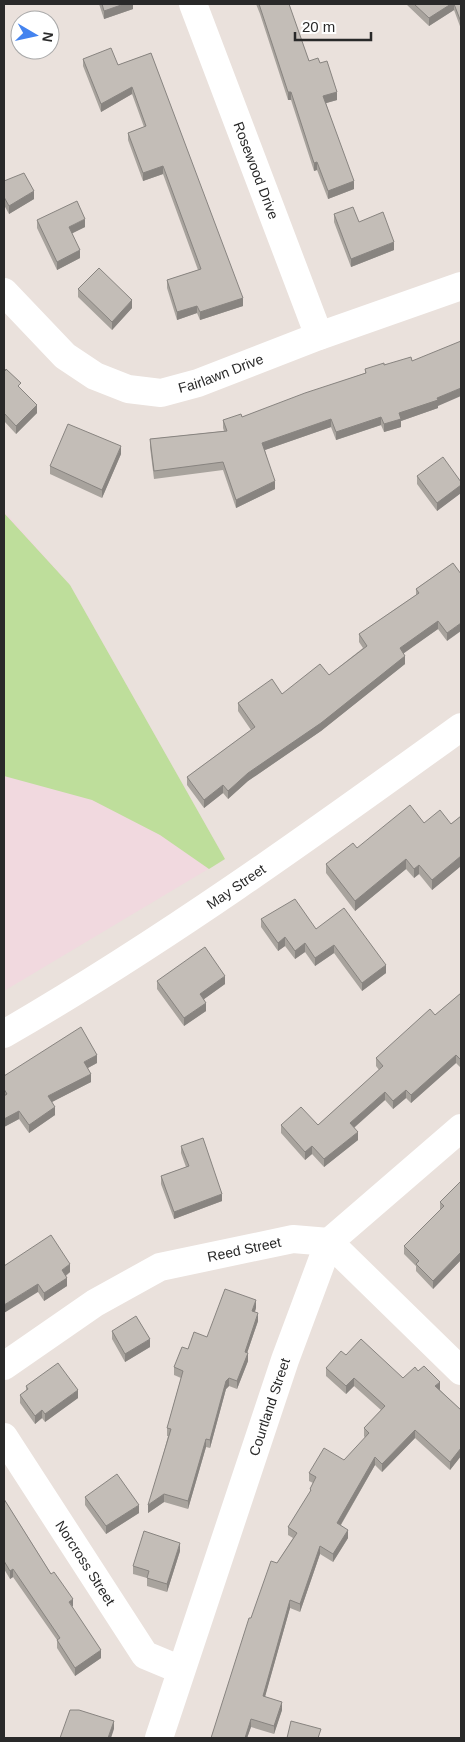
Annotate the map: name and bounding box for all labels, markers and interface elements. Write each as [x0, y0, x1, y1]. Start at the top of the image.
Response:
north arrow [10, 10, 60, 60]
scale bar [295, 10, 371, 42]
text: 20 m [302, 18, 335, 35]
text: N [39, 31, 57, 43]
street label: Rosewood Drive [230, 120, 282, 222]
street label: Fairlawn Drive [176, 350, 266, 396]
street label: May Street [204, 861, 269, 912]
street label: Reed Street [206, 1234, 283, 1265]
street label: Courtland Street [246, 1356, 293, 1458]
street label: Norcross Street [52, 1518, 119, 1608]

